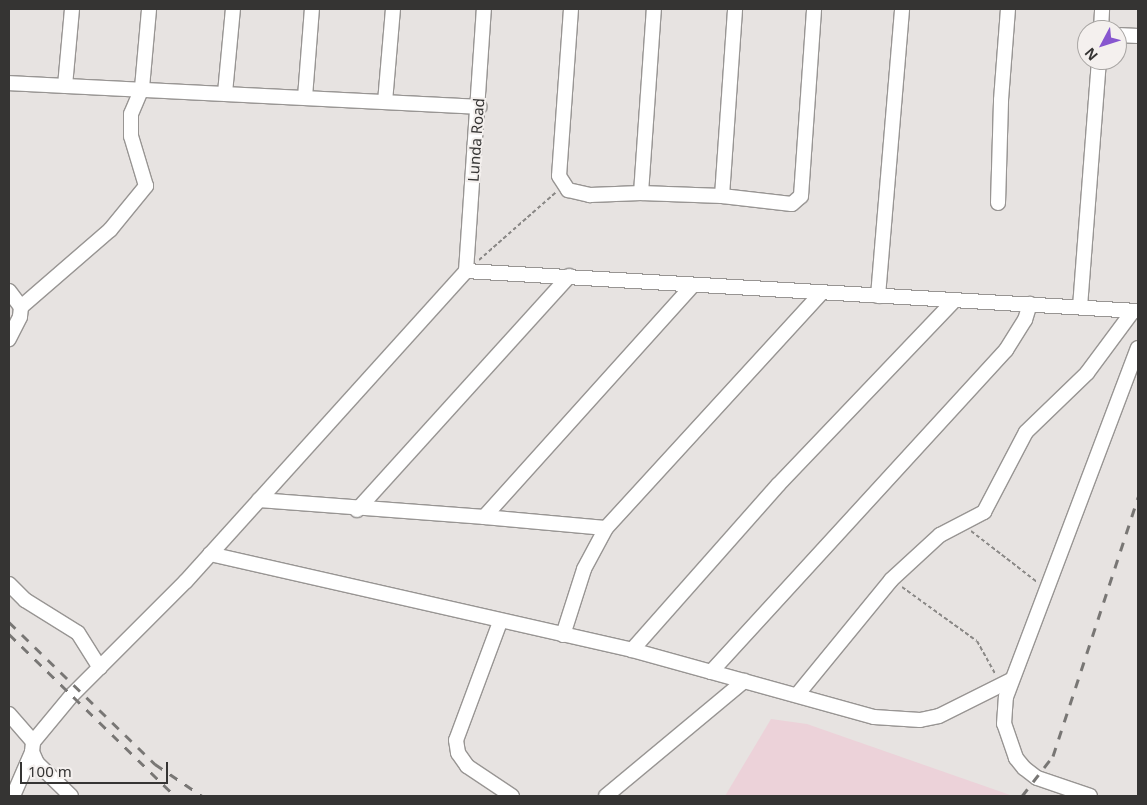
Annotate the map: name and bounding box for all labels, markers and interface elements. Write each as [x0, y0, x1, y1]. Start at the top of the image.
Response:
north arrow [1077, 20, 1127, 70]
text: N [1080, 44, 1102, 65]
street label: Lunda Road [464, 97, 488, 183]
scale bar [22, 752, 170, 784]
text: 100 m [28, 761, 72, 781]

